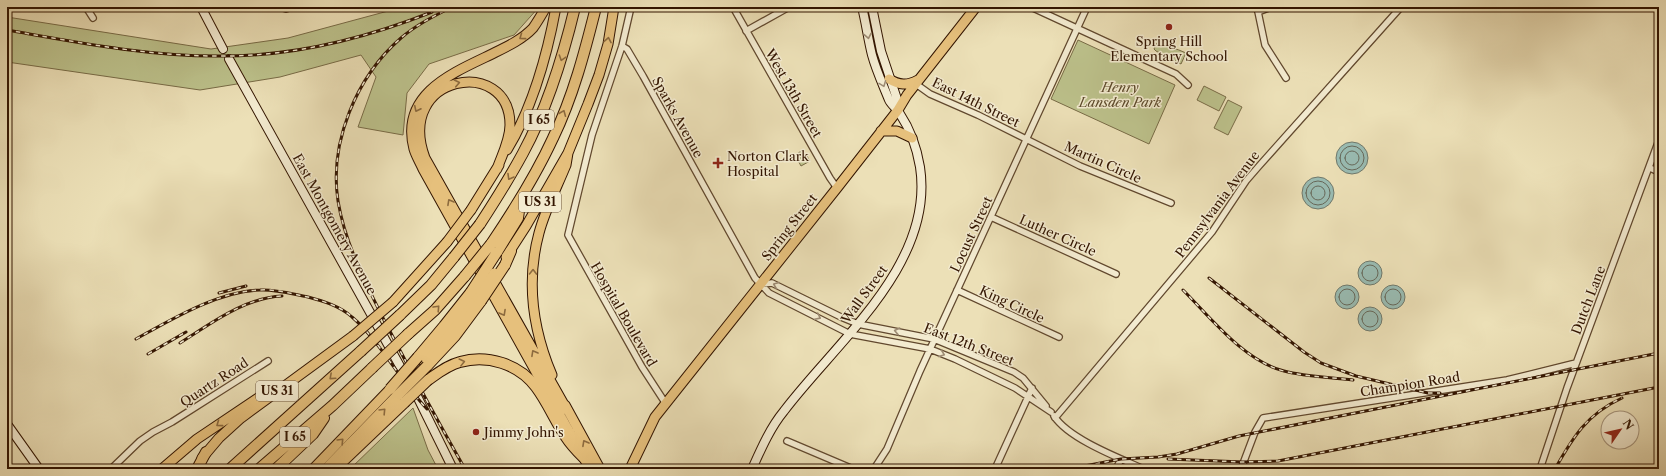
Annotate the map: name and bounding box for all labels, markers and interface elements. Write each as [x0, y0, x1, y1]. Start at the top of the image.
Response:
marker: Spring Hill Elementary School [1164, 22, 1174, 32]
one-way arrow [519, 32, 526, 39]
one-way arrow [863, 32, 872, 39]
place label: Spring Hill Elementary School [1110, 33, 1228, 64]
one-way arrow [603, 37, 612, 43]
street label: West 13th Street [762, 45, 826, 141]
one-way arrow [558, 55, 567, 62]
street label: Sparks Avenue [649, 74, 707, 160]
street label: East 14th Street [930, 74, 1023, 130]
one-way arrow [453, 79, 460, 88]
park label: Henry Lansden Park [1078, 79, 1161, 110]
one-way arrow [878, 81, 886, 88]
one-way arrow [414, 105, 422, 112]
road number: I 65 [524, 110, 554, 130]
one-way arrow [559, 110, 567, 117]
street label: Martin Circle [1062, 138, 1144, 186]
street label: Pennsylvania Avenue [1172, 147, 1262, 261]
place label: Norton Clark Hospital [727, 148, 809, 179]
street label: East Montgomery Avenue [290, 151, 380, 297]
marker: Norton Clark Hospital [712, 157, 724, 169]
one-way arrow [507, 173, 514, 180]
street label: Spring Street [758, 190, 820, 264]
road number: US 31 [519, 192, 561, 212]
street label: Locust Street [946, 193, 996, 274]
one-way arrow [447, 199, 454, 206]
street label: Luther Circle [1017, 211, 1099, 259]
street label: Hospital Boulevard [588, 259, 660, 369]
street label: Wall Street [837, 261, 891, 327]
street label: Dutch Lane [1568, 263, 1608, 337]
one-way arrow [529, 269, 537, 275]
one-way arrow [773, 282, 780, 290]
street label: King Circle [977, 282, 1047, 326]
one-way arrow [432, 305, 440, 313]
one-way arrow [498, 309, 505, 317]
one-way arrow [814, 312, 822, 320]
street label: East 12th Street [922, 319, 1017, 369]
one-way arrow [894, 327, 900, 335]
one-way arrow [531, 349, 538, 357]
one-way arrow [938, 349, 945, 357]
street label: Quartz Road [177, 354, 251, 410]
one-way arrow [458, 358, 465, 367]
street label: Champion Road [1359, 368, 1461, 400]
one-way arrow [330, 372, 337, 379]
road number: US 31 [256, 381, 298, 401]
one-way arrow [378, 408, 385, 416]
north arrow [1600, 410, 1640, 450]
text: N [1620, 417, 1637, 433]
one-way arrow [216, 419, 223, 426]
place label: Jimmy John's [482, 424, 564, 440]
road number: I 65 [280, 427, 310, 447]
marker: Jimmy John's [471, 427, 481, 437]
one-way arrow [336, 438, 344, 446]
one-way arrow [583, 440, 590, 447]

